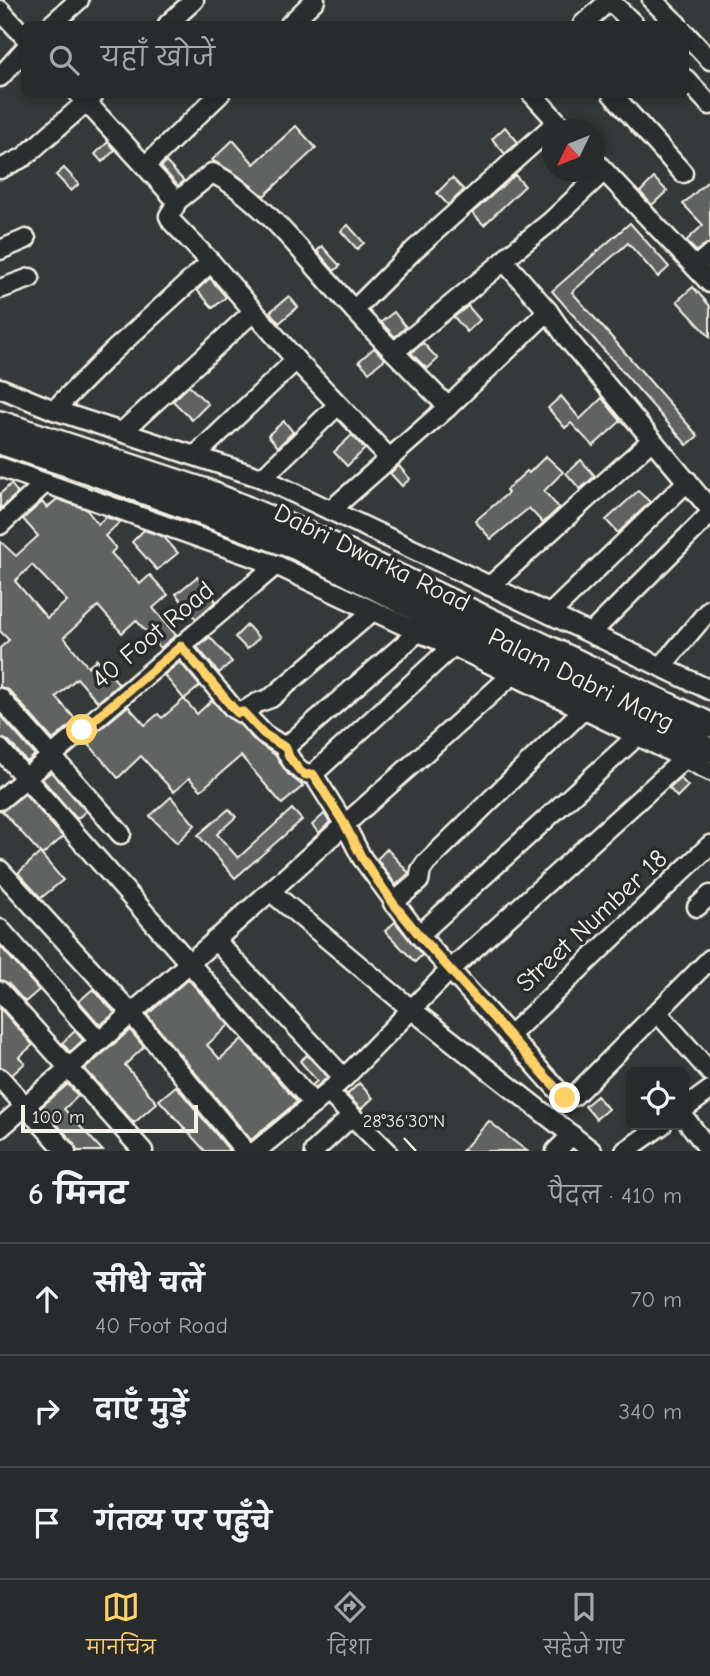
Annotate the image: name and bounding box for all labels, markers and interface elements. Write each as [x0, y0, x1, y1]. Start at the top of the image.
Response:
search box [21, 21, 689, 98]
icon: search [45, 41, 83, 79]
text: यहाँ खोजें [101, 43, 215, 73]
north arrow [542, 119, 605, 182]
street label: Dabri Dwarka Road [269, 498, 475, 618]
street label: 40 Foot Road [86, 575, 220, 695]
street label: Palam Dabri Marg [483, 622, 679, 738]
route start [66, 714, 97, 745]
street label: Street Number 18 [510, 843, 674, 999]
map controls [626, 1067, 689, 1130]
button: locate [626, 1067, 689, 1130]
route end [549, 1082, 580, 1113]
scale bar [21, 1102, 198, 1134]
text: 100 m [32, 1106, 85, 1128]
text: 28°36'30"N [363, 1111, 445, 1132]
text: 6 मिनट [28, 1177, 127, 1212]
text: पैदल · 410 m [548, 1182, 682, 1209]
text: सीधे चलें [95, 1269, 204, 1299]
icon: ahead [28, 1280, 66, 1318]
text: 70 m [630, 1286, 682, 1313]
text: 40 Foot Road [95, 1312, 228, 1339]
icon: right [28, 1392, 66, 1430]
text: दाएँ मुड़ें [95, 1395, 188, 1425]
text: 340 m [619, 1398, 682, 1425]
icon: arrive [28, 1504, 66, 1542]
text: गंतव्य पर पहुँचे [95, 1507, 272, 1537]
tab: मानचित्र [86, 1588, 156, 1668]
tab: दिशा [328, 1588, 371, 1668]
tab: सहेजे गए [543, 1588, 624, 1668]

